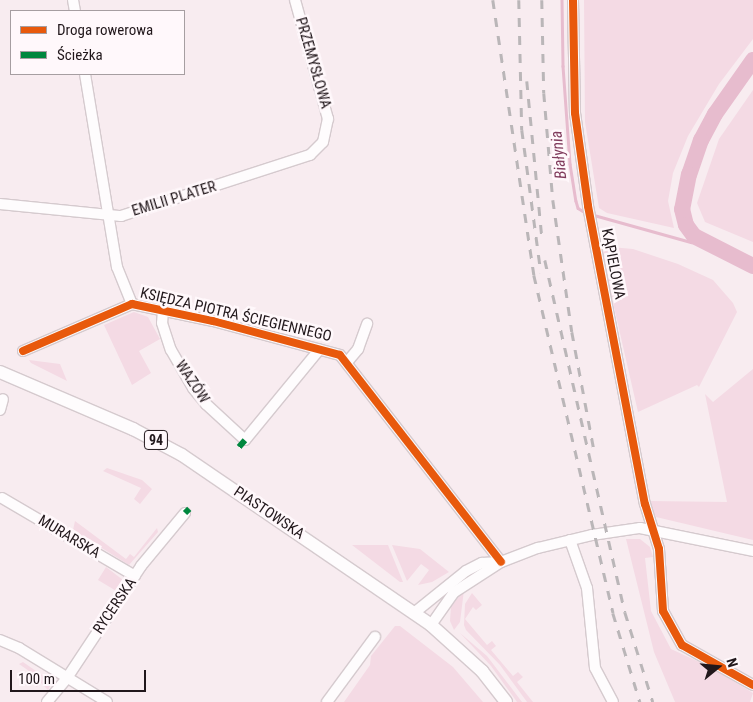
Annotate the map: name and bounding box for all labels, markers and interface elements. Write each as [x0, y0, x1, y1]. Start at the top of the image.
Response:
legend [10, 10, 185, 75]
street label: PRZEMYSŁOWA [291, 15, 335, 111]
text: Droga rowerowa [57, 21, 153, 39]
text: Ścieżka [57, 46, 103, 64]
water label: Białynia [547, 130, 571, 180]
street label: EMILII PLATER [130, 178, 218, 220]
street label: KĄPIELOWA [597, 227, 629, 301]
street label: KSIĘDZA PIOTRA ŚCIEGIENNEGO [139, 284, 333, 346]
street label: WAZÓW [171, 357, 213, 407]
road number: 94 [144, 428, 168, 452]
street label: PIASTOWSKA [230, 483, 308, 543]
street label: MURARSKA [35, 512, 103, 562]
street label: RYCERSKA [90, 575, 140, 637]
north arrow [693, 642, 743, 692]
text: N [723, 656, 741, 669]
scale bar [12, 660, 149, 692]
text: 100 m [18, 670, 55, 688]

